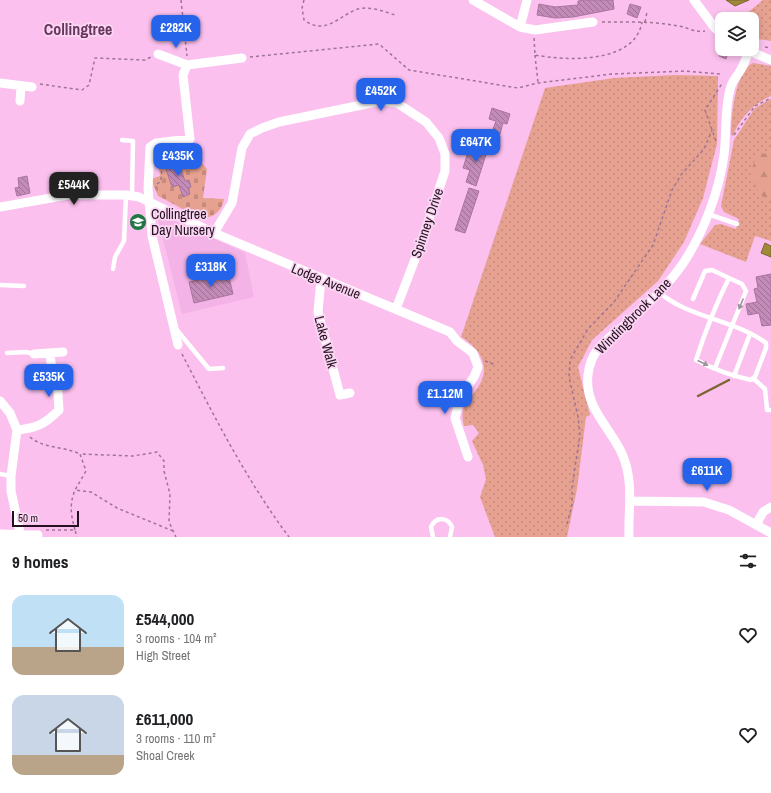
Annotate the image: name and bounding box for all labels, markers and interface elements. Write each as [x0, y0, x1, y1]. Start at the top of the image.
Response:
map controls [715, 12, 759, 56]
button: layers [715, 12, 759, 56]
pin: £282K [148, 15, 204, 49]
district label: Collingtree [44, 18, 112, 40]
text: £282K [160, 19, 192, 36]
pin: £452K [353, 78, 409, 112]
text: £452K [365, 82, 397, 99]
pin: £647K [448, 129, 504, 163]
text: £647K [460, 133, 492, 150]
pin: £435K [150, 143, 206, 177]
text: £435K [162, 147, 194, 164]
pin: £544K [46, 172, 102, 206]
text: £544K [58, 176, 90, 193]
street label: Spinney Drive [407, 186, 447, 260]
place label: Collingtree Day Nursery [151, 205, 215, 239]
school or university icon: Collingtree Day Nursery [128, 212, 148, 232]
pin: £318K [183, 254, 239, 288]
text: £318K [195, 258, 227, 275]
street label: Lodge Avenue [289, 259, 363, 303]
street label: Windingbrook Lane [591, 274, 675, 358]
one-way arrow [738, 298, 744, 310]
street label: Lake Walk [310, 314, 342, 370]
one-way arrow [698, 360, 709, 366]
pin: £535K [21, 364, 77, 398]
text: £535K [33, 368, 65, 385]
pin: £1.12M [412, 381, 478, 415]
text: £1.12M [427, 385, 463, 402]
pin: £611K [679, 458, 735, 492]
text: £611K [692, 462, 722, 479]
scale bar [12, 509, 79, 528]
text: 50 m [18, 511, 38, 525]
text: 9 homes [12, 550, 69, 573]
icon: filters [737, 550, 759, 572]
text: £544,000 [136, 607, 194, 630]
icon: home [44, 611, 92, 659]
icon: heart [737, 624, 759, 646]
text: 3 rooms · 104 m² [136, 630, 217, 647]
text: High Street [136, 647, 190, 664]
text: £611,000 [136, 707, 193, 730]
icon: home [44, 711, 92, 759]
icon: heart [737, 724, 759, 746]
text: 3 rooms · 110 m² [136, 730, 216, 747]
text: Shoal Creek [136, 747, 195, 764]

